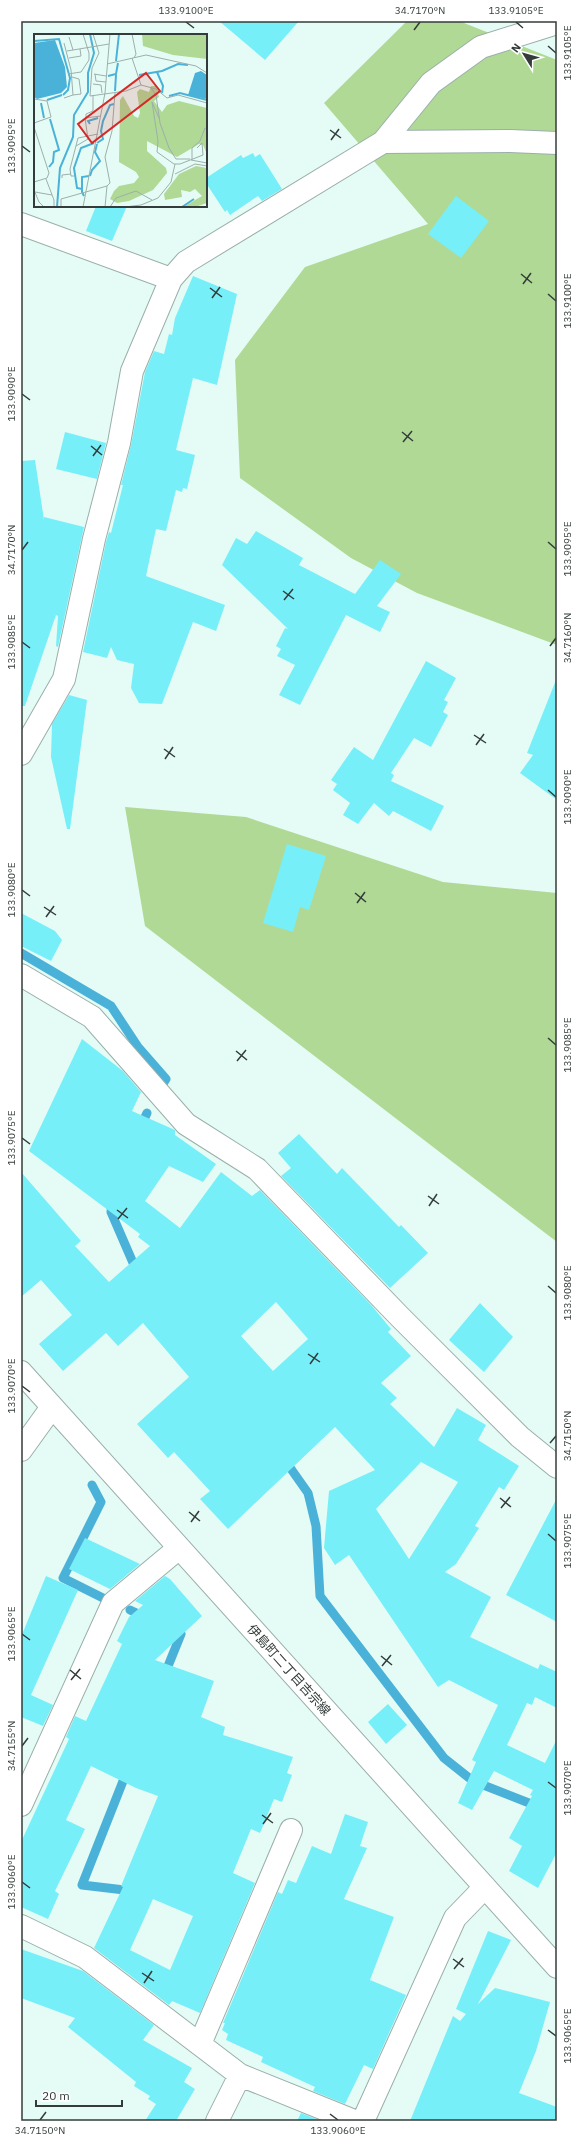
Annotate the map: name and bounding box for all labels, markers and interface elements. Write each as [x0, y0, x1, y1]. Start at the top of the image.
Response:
text: 133.9100°E [158, 4, 214, 17]
text: 34.7170°N [395, 4, 445, 17]
text: 133.9105°E [488, 4, 544, 17]
text: 133.9105°E [561, 25, 574, 81]
inset map [34, 34, 207, 207]
north arrow [504, 34, 544, 74]
text: N [508, 41, 524, 55]
text: 133.9095°E [5, 118, 18, 174]
text: 133.9100°E [561, 273, 574, 329]
text: 133.9090°E [5, 366, 18, 422]
text: 133.9095°E [561, 521, 574, 577]
text: 34.7170°N [5, 525, 18, 575]
text: 34.7160°N [561, 613, 574, 663]
text: 133.9085°E [5, 614, 18, 670]
text: 133.9090°E [561, 769, 574, 825]
text: 133.9080°E [5, 862, 18, 918]
text: 133.9085°E [561, 1017, 574, 1073]
text: 133.9075°E [5, 1110, 18, 1166]
text: 133.9080°E [561, 1265, 574, 1321]
text: 133.9070°E [5, 1358, 18, 1414]
text: 34.7150°N [561, 1411, 574, 1461]
text: 133.9075°E [561, 1513, 574, 1569]
text: 133.9065°E [5, 1606, 18, 1662]
street label: 伊島町二丁目吉宗線 [244, 1621, 334, 1719]
text: 34.7155°N [5, 1721, 18, 1771]
text: 133.9070°E [561, 1760, 574, 1816]
text: 133.9060°E [5, 1854, 18, 1910]
text: 133.9065°E [561, 2008, 574, 2064]
scale bar [36, 2082, 122, 2108]
text: 20 m [42, 2088, 70, 2103]
text: 34.7150°N [15, 2124, 65, 2137]
text: 133.9060°E [310, 2124, 366, 2137]

